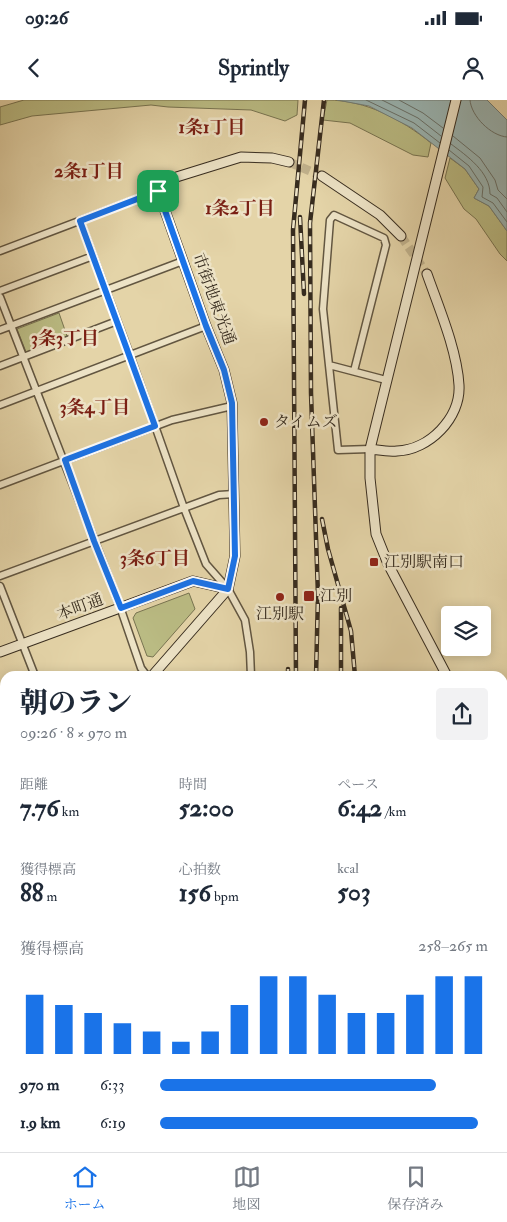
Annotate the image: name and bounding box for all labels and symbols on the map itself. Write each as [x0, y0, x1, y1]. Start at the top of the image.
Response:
district label: 1条1丁目 [179, 116, 245, 139]
district label: 2条1丁目 [54, 160, 124, 183]
pin [137, 170, 179, 212]
district label: 1条2丁目 [205, 197, 275, 220]
street label: 市街地東光通 [188, 250, 240, 348]
district label: 3条3丁目 [31, 327, 99, 350]
district label: 3条4丁目 [60, 396, 130, 419]
place label: タイムズ [274, 412, 338, 432]
marker: タイムズ [258, 416, 270, 428]
district label: 3条6丁目 [120, 547, 190, 570]
place label: 江別駅南口 [384, 552, 464, 572]
marker: 江別駅南口 [368, 556, 380, 568]
place label: 江別 [320, 586, 352, 606]
street label: 本町通 [54, 589, 106, 625]
marker: 江別 [302, 589, 316, 603]
marker: 江別駅 [274, 591, 286, 603]
place label: 江別駅 [256, 604, 304, 624]

